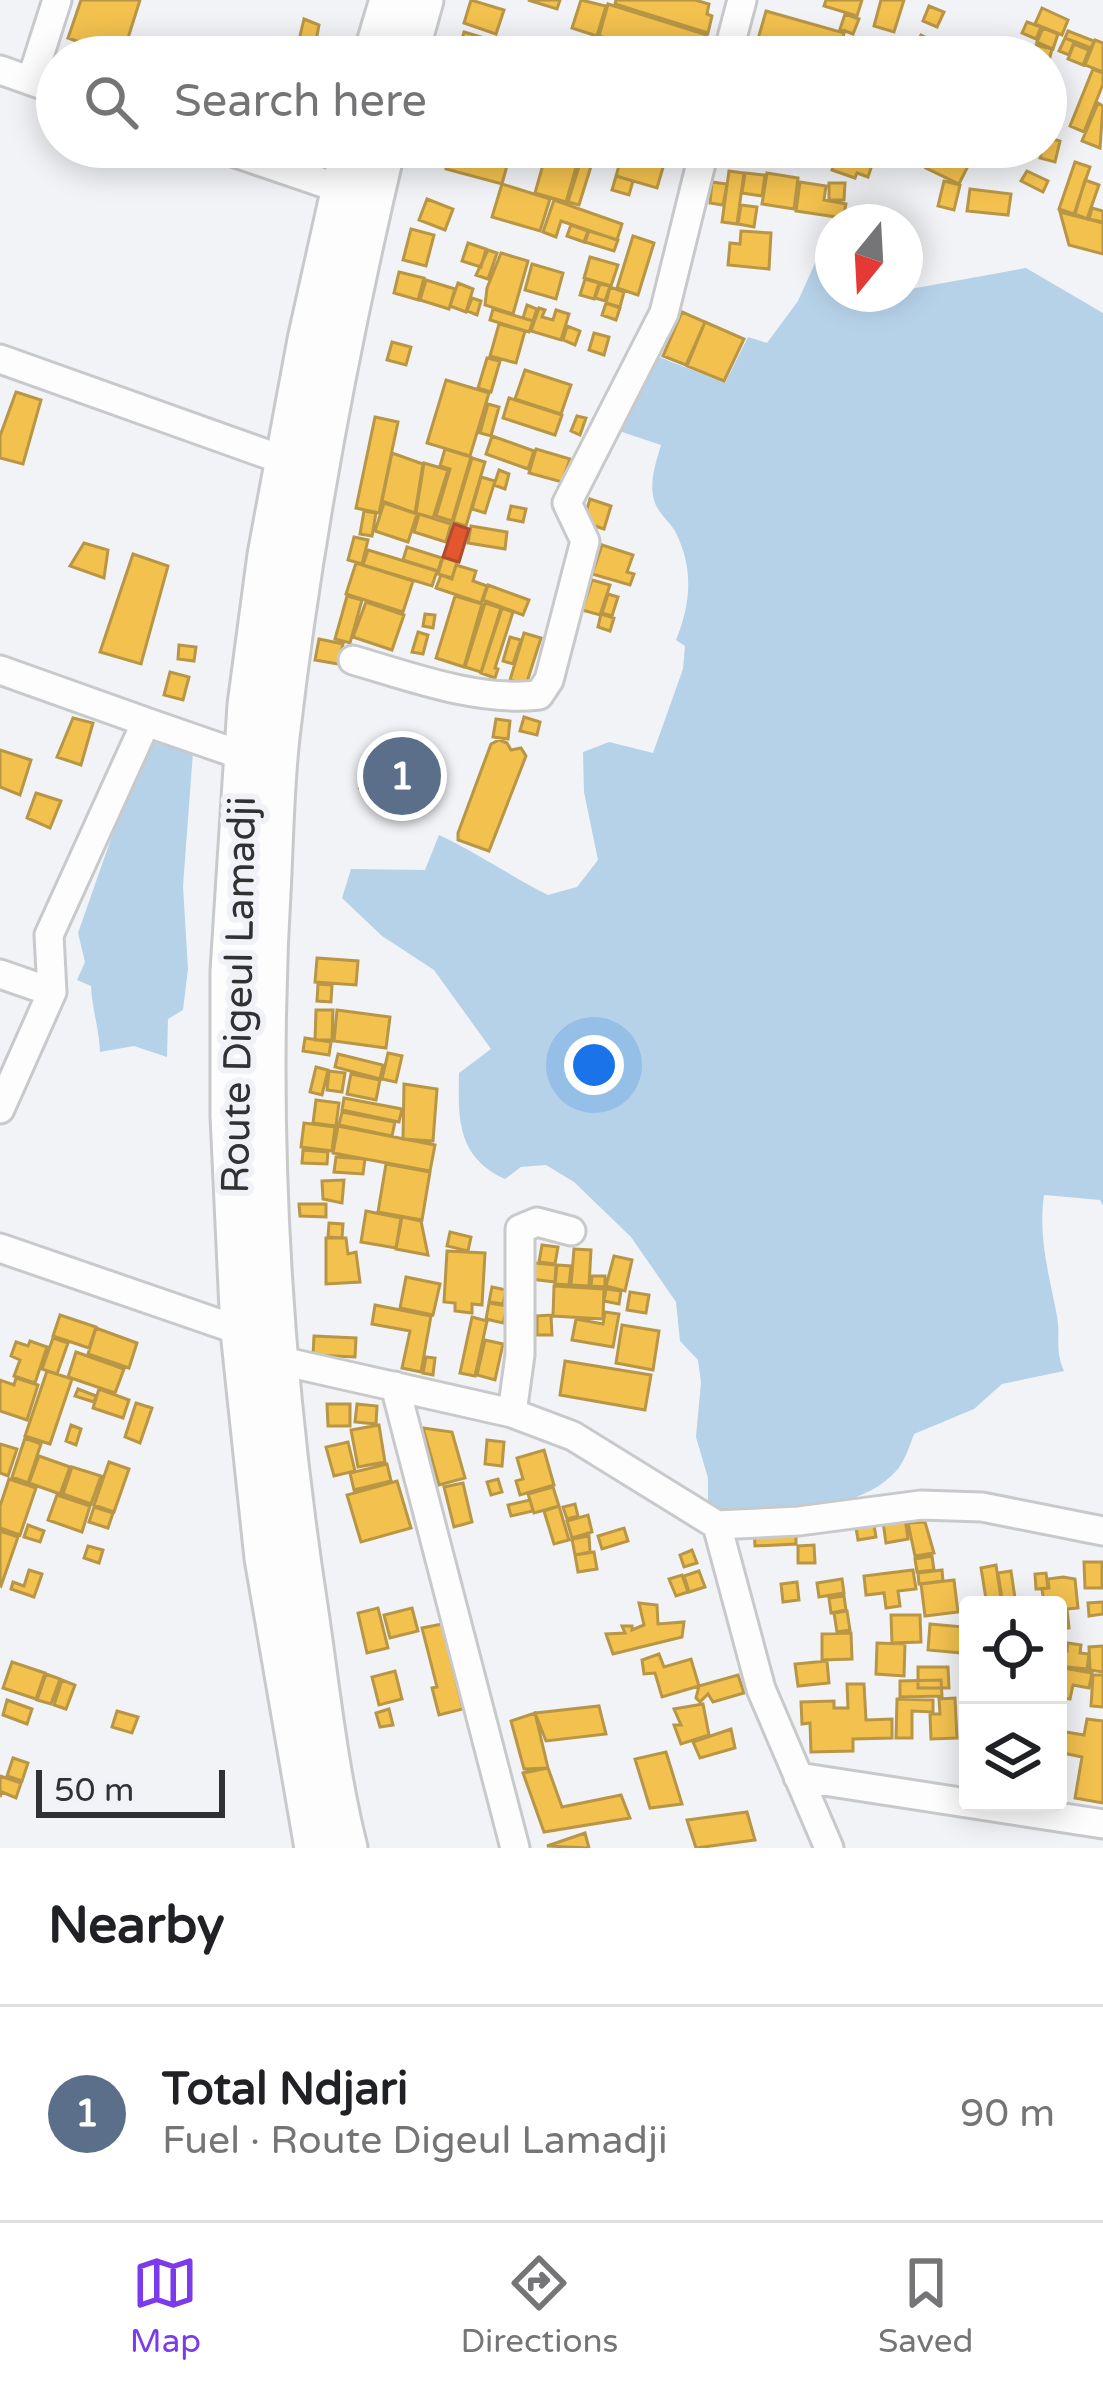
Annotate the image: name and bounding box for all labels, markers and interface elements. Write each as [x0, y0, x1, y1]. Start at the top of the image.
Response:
search box [36, 36, 1067, 168]
icon: search [78, 69, 144, 135]
text: Search here [174, 75, 427, 129]
north arrow [815, 204, 923, 312]
pin: 1 [363, 731, 441, 821]
street label: Route Digeul Lamadji [212, 796, 266, 1194]
your location [564, 1035, 624, 1095]
map controls [959, 1596, 1067, 1812]
button: locate [959, 1596, 1067, 1704]
button: layers [959, 1704, 1067, 1812]
scale bar [36, 1764, 225, 1817]
text: 50 m [54, 1771, 134, 1810]
text: Nearby [48, 1895, 225, 1957]
text: Total Ndjari [162, 2063, 408, 2117]
text: 1 [75, 2090, 99, 2137]
text: 90 m [960, 2090, 1055, 2137]
text: Fuel · Route Digeul Lamadji [162, 2117, 668, 2164]
tab: Map [130, 2250, 201, 2361]
tab: Directions [461, 2250, 618, 2361]
tab: Saved [878, 2250, 973, 2361]

